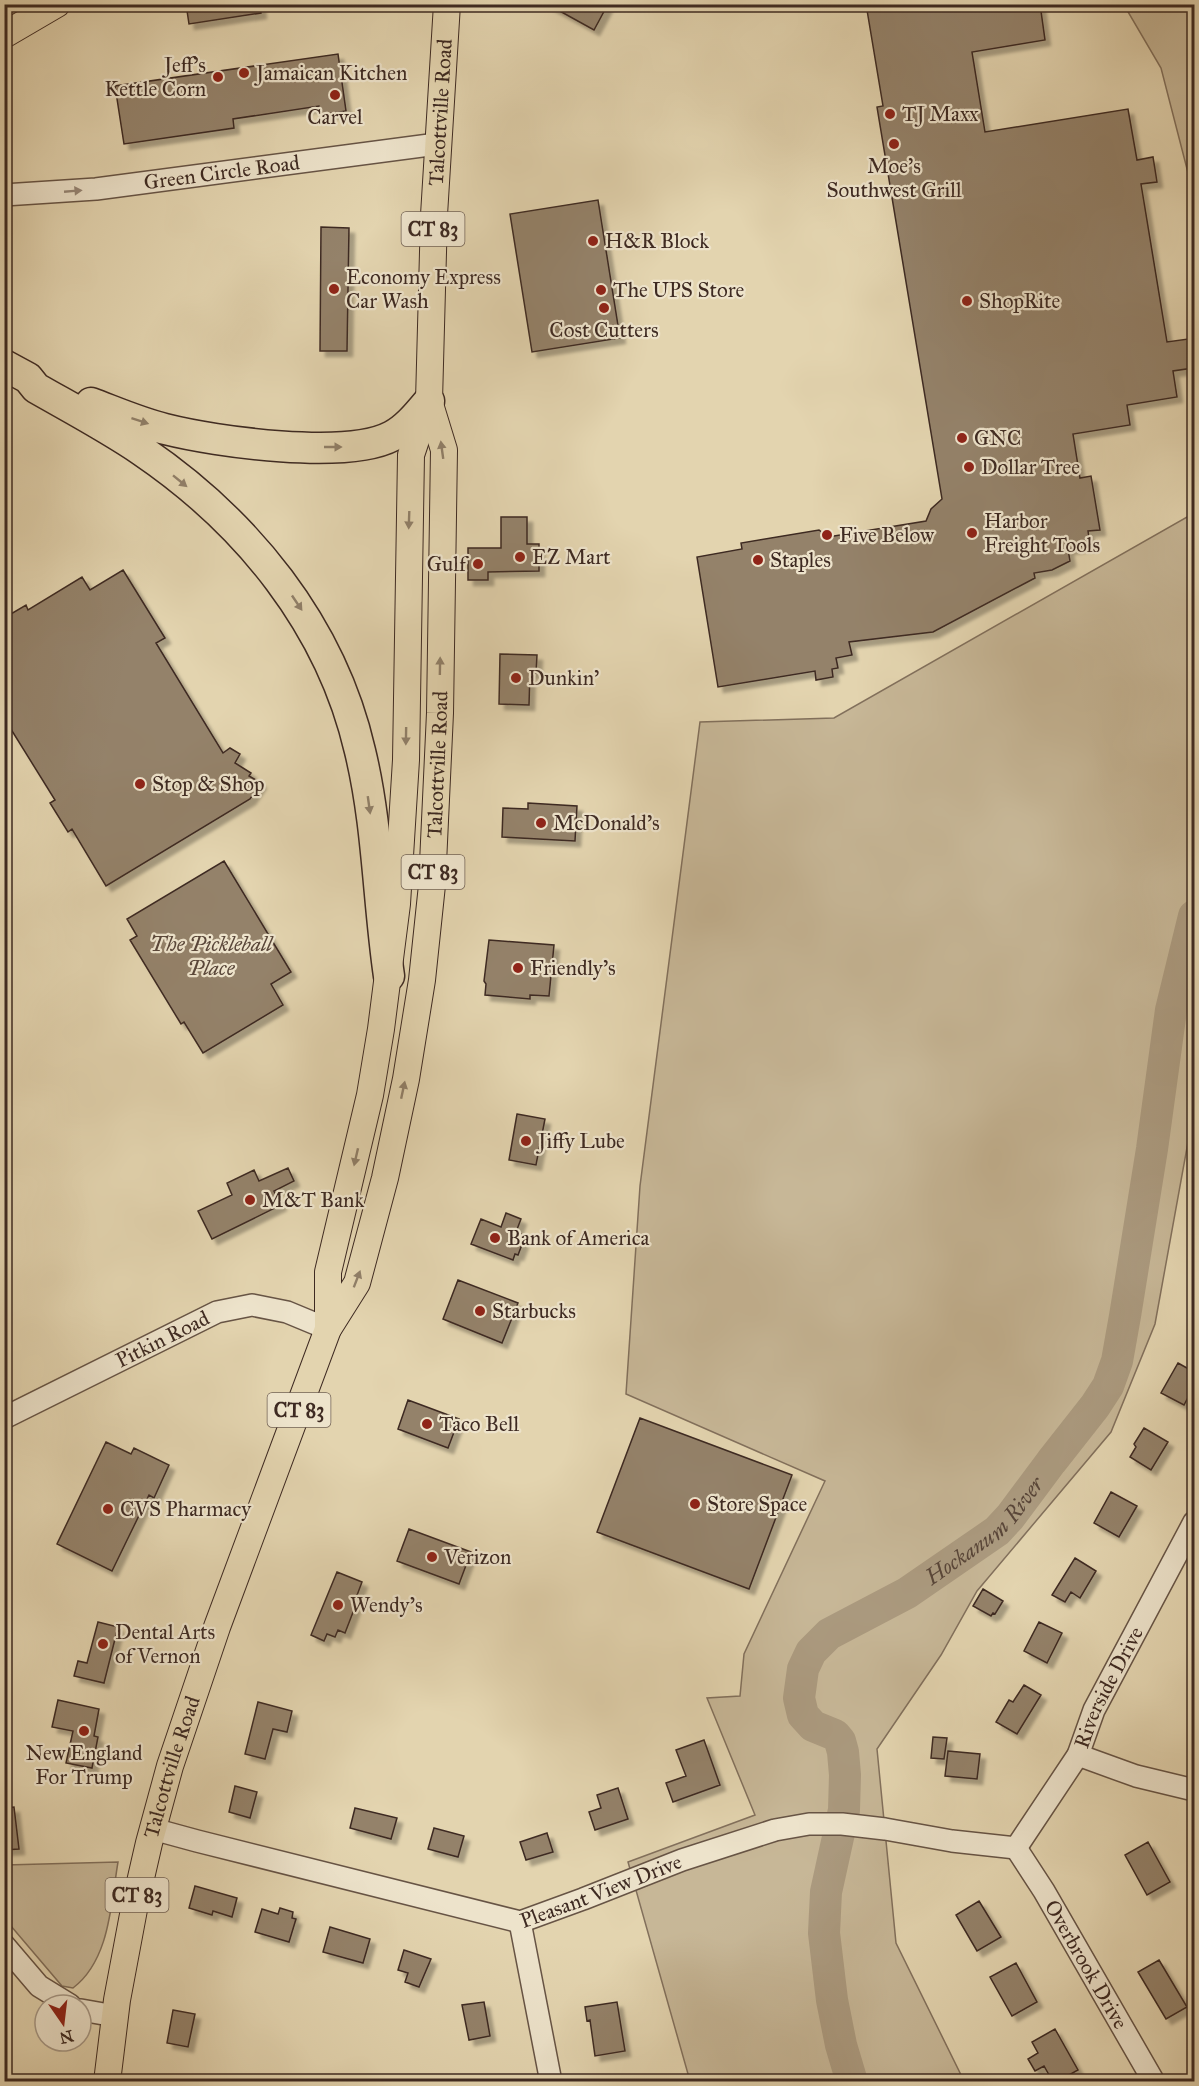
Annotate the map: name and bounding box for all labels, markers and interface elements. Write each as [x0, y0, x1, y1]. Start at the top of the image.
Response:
street label: Talcottville Road [423, 38, 458, 187]
place label: Jeff's Kettle Corn [105, 52, 206, 102]
place label: Jamaican Kitchen [254, 60, 407, 86]
marker: Jamaican Kitchen [237, 66, 251, 80]
marker: Jeff's Kettle Corn [211, 70, 225, 84]
marker: Carvel [328, 88, 342, 102]
place label: TJ Maxx [902, 101, 979, 127]
place label: Carvel [307, 104, 363, 130]
marker: TJ Maxx [883, 107, 897, 121]
marker: Moe's Southwest Grill [887, 137, 901, 151]
street label: Green Circle Road [142, 149, 302, 196]
place label: Moe's Southwest Grill [826, 153, 962, 203]
one-way arrow [63, 186, 82, 195]
road number: CT 83 [402, 212, 464, 246]
place label: H&R Block [605, 228, 709, 254]
marker: H&R Block [586, 234, 600, 248]
place label: Economy Express Car Wash [346, 264, 501, 314]
place label: The UPS Store [613, 277, 744, 303]
marker: Economy Express Car Wash [327, 282, 341, 296]
marker: The UPS Store [594, 283, 608, 297]
place label: ShopRite [979, 288, 1060, 314]
marker: ShopRite [960, 294, 974, 308]
marker: Cost Cutters [597, 301, 611, 315]
place label: Cost Cutters [549, 317, 659, 343]
one-way arrow [131, 417, 149, 427]
place label: GNC [974, 425, 1021, 451]
marker: GNC [955, 431, 969, 445]
one-way arrow [438, 441, 447, 460]
one-way arrow [323, 442, 342, 452]
place label: Dollar Tree [981, 454, 1080, 480]
marker: Dollar Tree [962, 460, 976, 474]
one-way arrow [172, 474, 188, 487]
place label: Harbor Freight Tools [984, 508, 1100, 558]
one-way arrow [404, 511, 414, 530]
place label: Five Below [839, 522, 934, 548]
marker: Harbor Freight Tools [965, 526, 979, 540]
marker: Five Below [820, 528, 834, 542]
place label: EZ Mart [532, 544, 611, 570]
place label: Staples [770, 547, 831, 573]
marker: EZ Mart [513, 550, 527, 564]
place label: Gulf [427, 551, 469, 577]
marker: Staples [751, 553, 765, 567]
marker: Gulf [471, 557, 485, 571]
one-way arrow [291, 595, 303, 611]
one-way arrow [436, 657, 445, 676]
place label: Dunkin' [528, 665, 599, 691]
marker: Dunkin' [509, 671, 523, 685]
street label: Talcottville Road [421, 690, 453, 839]
one-way arrow [402, 727, 411, 746]
place label: Stop & Shop [152, 771, 265, 797]
marker: Stop & Shop [133, 777, 147, 791]
one-way arrow [365, 795, 374, 814]
place label: McDonald's [553, 810, 660, 836]
marker: McDonald's [534, 816, 548, 830]
road number: CT 83 [402, 855, 464, 889]
park label: The Pickleball Place [150, 931, 274, 981]
place label: Friendly's [530, 955, 616, 981]
marker: Friendly's [511, 961, 525, 975]
one-way arrow [399, 1080, 409, 1099]
place label: Jiffy Lube [536, 1128, 625, 1154]
marker: Jiffy Lube [519, 1134, 533, 1148]
one-way arrow [350, 1148, 360, 1167]
place label: M&T Bank [262, 1187, 364, 1213]
marker: M&T Bank [243, 1193, 257, 1207]
place label: Bank of America [507, 1225, 650, 1251]
marker: Bank of America [488, 1231, 502, 1245]
one-way arrow [353, 1270, 363, 1288]
place label: Starbucks [492, 1298, 576, 1324]
marker: Starbucks [473, 1304, 487, 1318]
street label: Pitkin Road [111, 1305, 214, 1373]
road number: CT 83 [268, 1393, 330, 1427]
place label: Taco Bell [439, 1411, 519, 1437]
marker: Taco Bell [420, 1417, 434, 1431]
water label: Hockanum River [919, 1470, 1050, 1591]
place label: Store Space [707, 1491, 808, 1517]
place label: CVS Pharmacy [120, 1496, 252, 1522]
marker: Store Space [688, 1497, 702, 1511]
marker: CVS Pharmacy [101, 1502, 115, 1516]
place label: Verizon [443, 1544, 511, 1570]
marker: Verizon [425, 1550, 439, 1564]
place label: Wendy's [350, 1592, 423, 1618]
marker: Wendy's [331, 1598, 345, 1612]
place label: Dental Arts of Vernon [115, 1619, 215, 1669]
street label: Riverside Drive [1068, 1622, 1149, 1752]
marker: Dental Arts of Vernon [96, 1637, 110, 1651]
street label: Talcottville Road [138, 1692, 206, 1841]
marker: New England For Trump [77, 1724, 91, 1738]
place label: New England For Trump [25, 1740, 143, 1790]
street label: Pleasant View Drive [516, 1848, 686, 1934]
road number: CT 83 [106, 1878, 168, 1912]
street label: Overbrook Drive [1039, 1895, 1134, 2034]
north arrow [33, 1993, 93, 2053]
text: N [57, 2026, 75, 2048]

